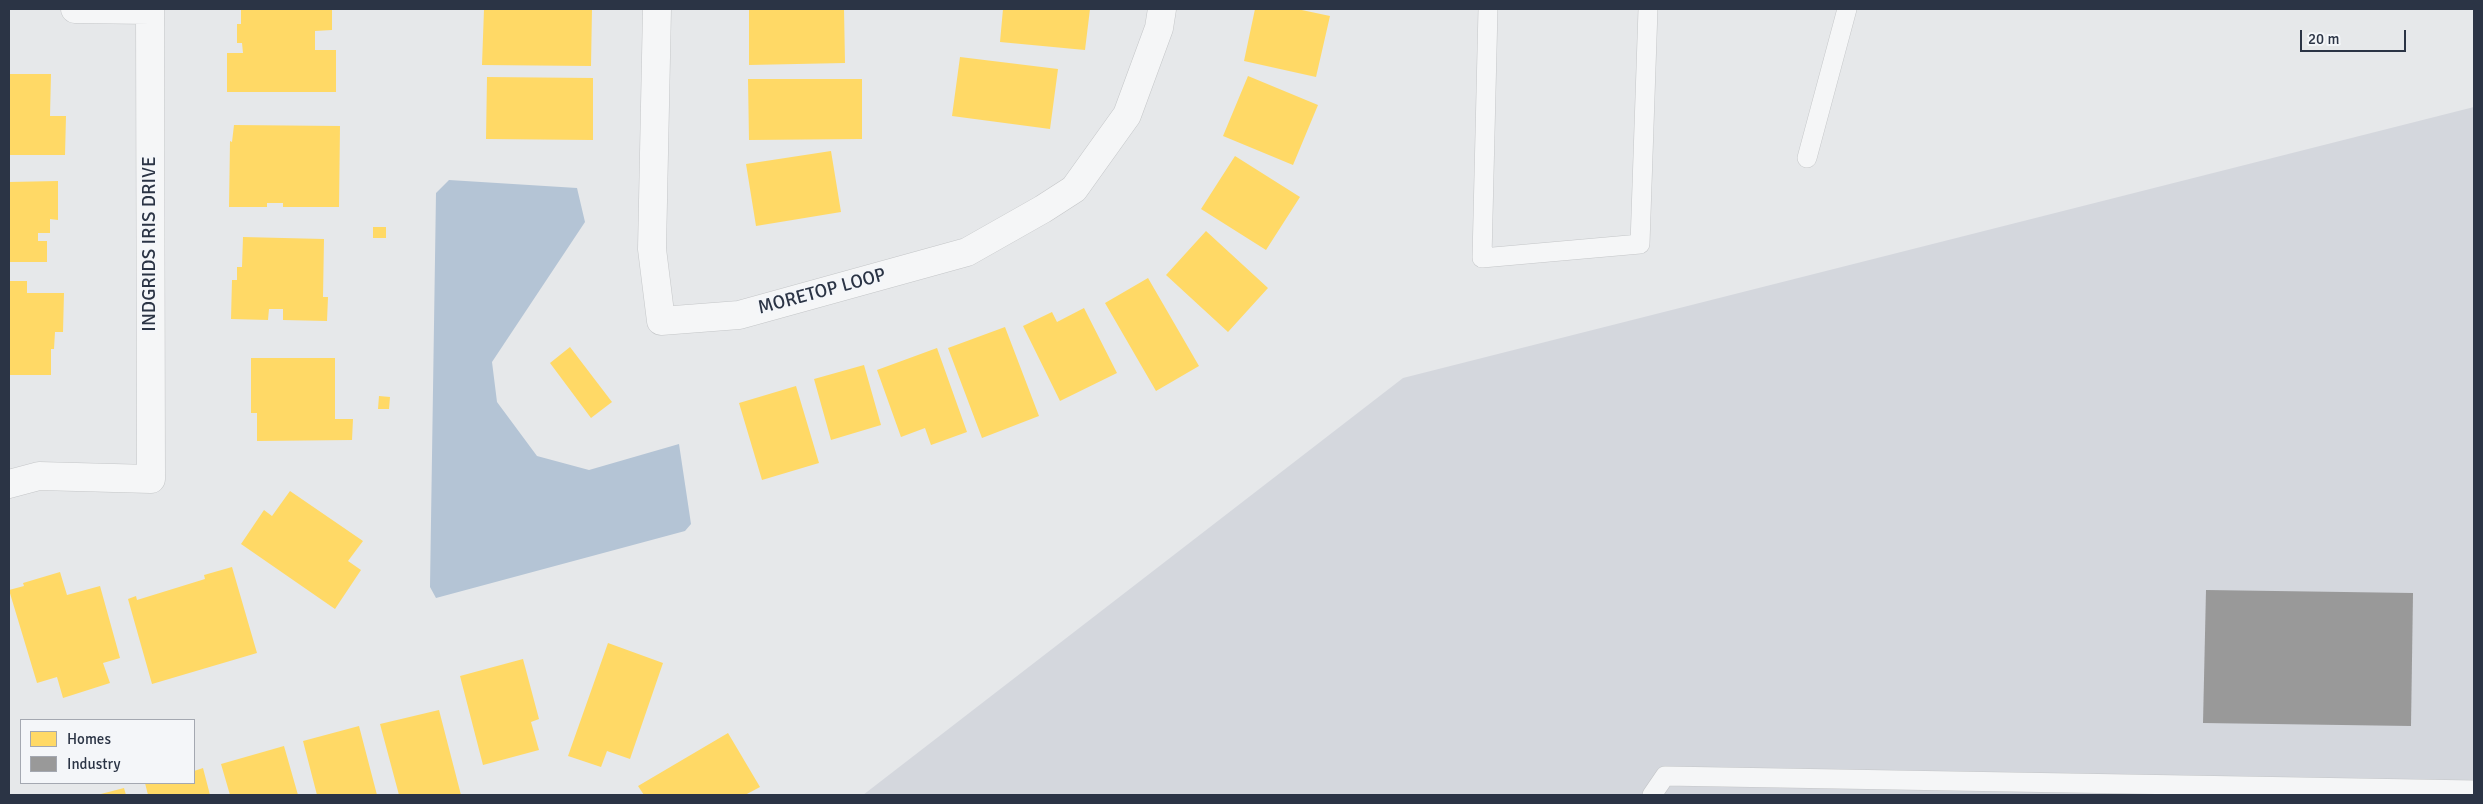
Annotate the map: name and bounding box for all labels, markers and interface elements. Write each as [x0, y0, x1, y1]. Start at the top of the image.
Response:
scale bar [2303, 20, 2409, 52]
text: 20 m [2308, 30, 2339, 48]
street label: INDGRIDS IRIS DRIVE [139, 156, 161, 332]
street label: MORETOP LOOP [756, 264, 888, 320]
legend [20, 719, 195, 784]
text: Homes [67, 730, 111, 748]
text: Industry [67, 755, 120, 773]

